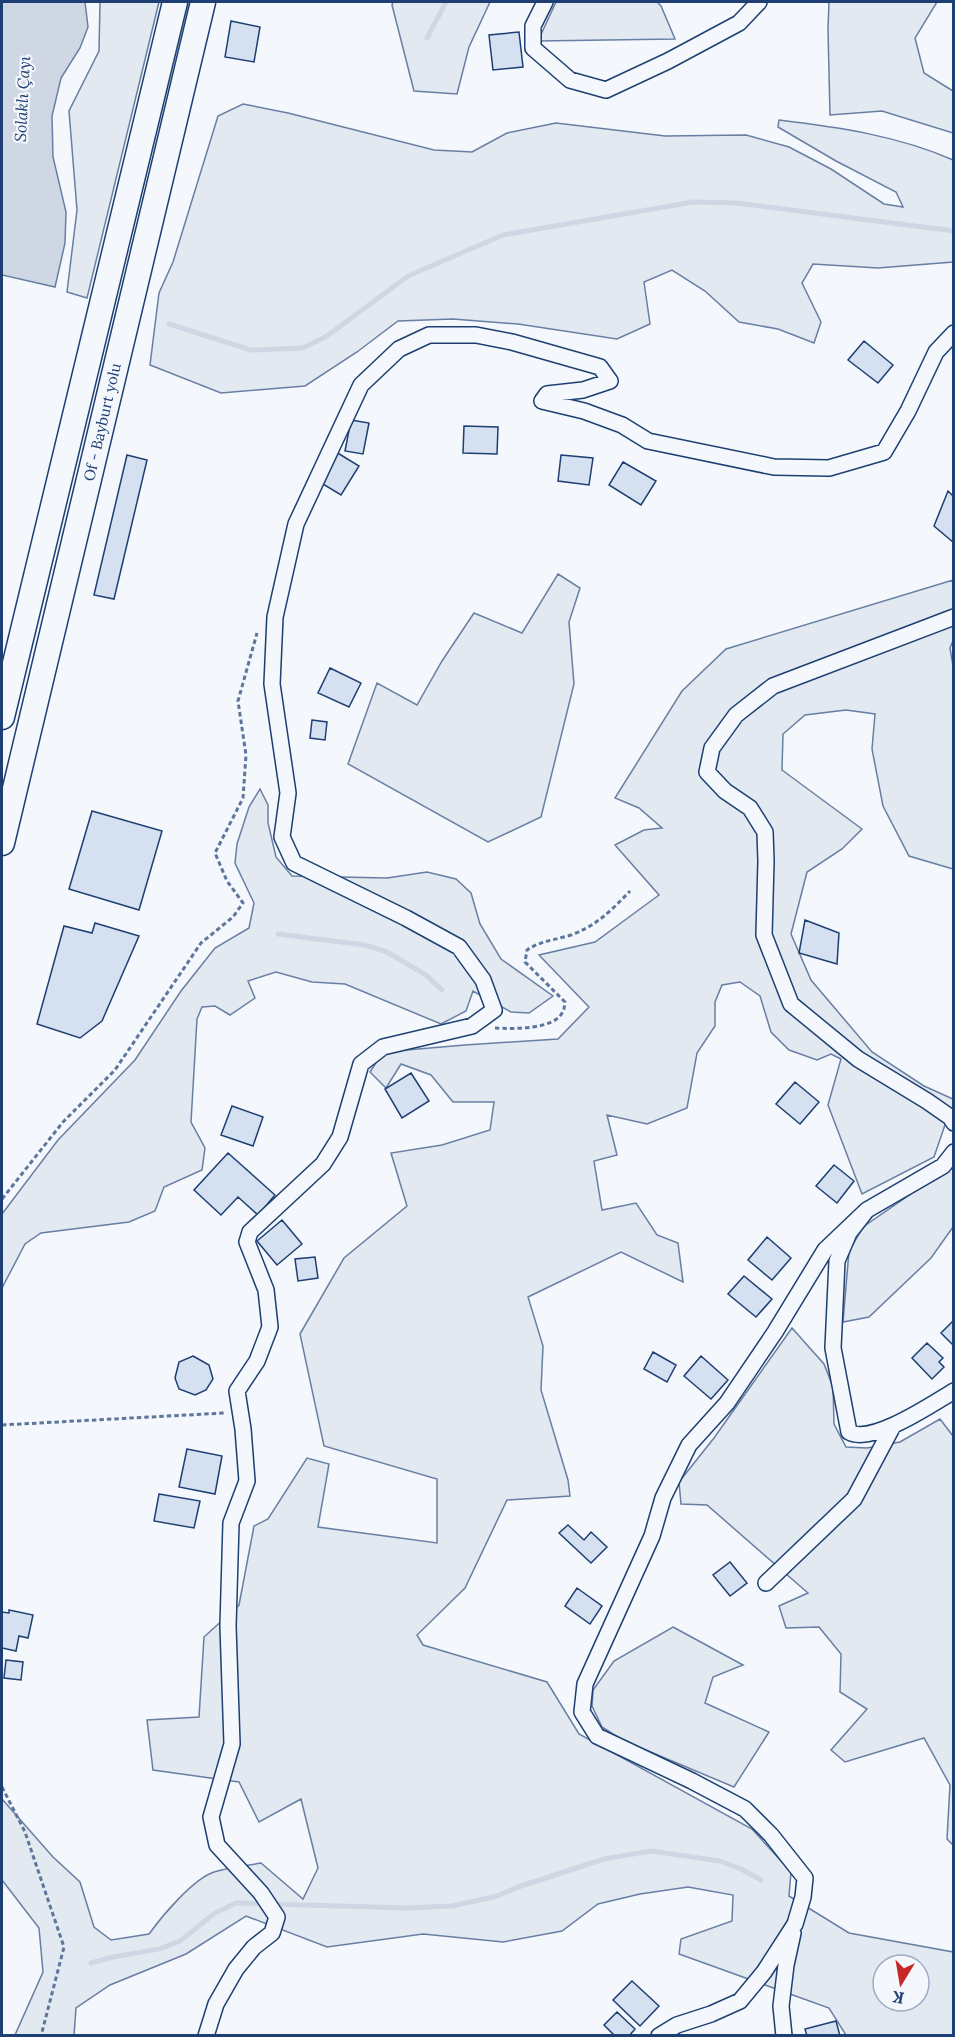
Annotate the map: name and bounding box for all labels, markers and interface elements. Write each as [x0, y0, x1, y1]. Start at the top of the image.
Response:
water label: Solaklı Çayı [10, 55, 34, 143]
street label: Of - Bayburt yolu [79, 361, 125, 483]
north arrow [871, 1953, 931, 2013]
text: K [890, 1987, 906, 2009]

